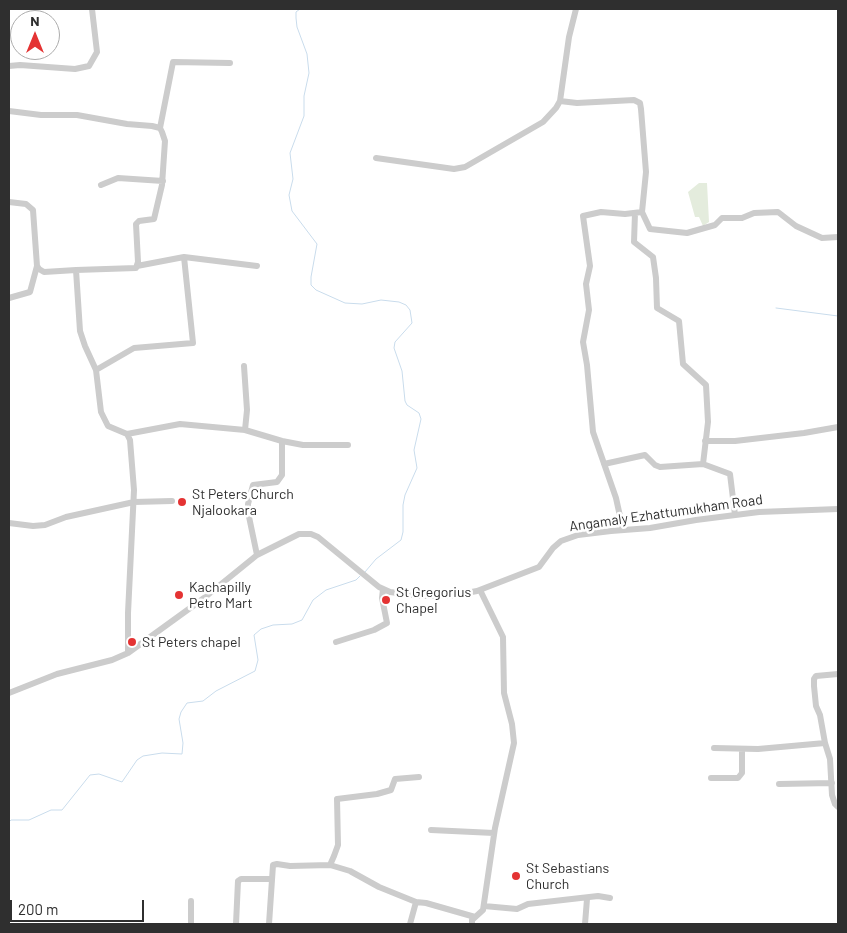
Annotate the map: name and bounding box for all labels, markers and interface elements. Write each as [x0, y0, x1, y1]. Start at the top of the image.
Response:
north arrow [10, 10, 60, 60]
text: N [30, 12, 40, 29]
place label: St Peters Church Njalookara [192, 486, 294, 518]
street label: Angamaly Ezhattumukham Road [568, 491, 764, 535]
marker: St Peters Church Njalookara [176, 496, 188, 508]
place label: Kachapilly Petro Mart [189, 579, 253, 612]
place label: St Gregorius Chapel [396, 584, 471, 616]
marker: Kachapilly Petro Mart [173, 589, 185, 601]
marker: St Gregorius Chapel [380, 594, 392, 606]
place label: St Peters chapel [142, 634, 241, 650]
marker: St Peters chapel [126, 636, 138, 648]
place label: St Sebastians Church [526, 860, 609, 892]
marker: St Sebastians Church [510, 870, 522, 882]
scale bar [12, 890, 146, 922]
text: 200 m [18, 900, 58, 918]

